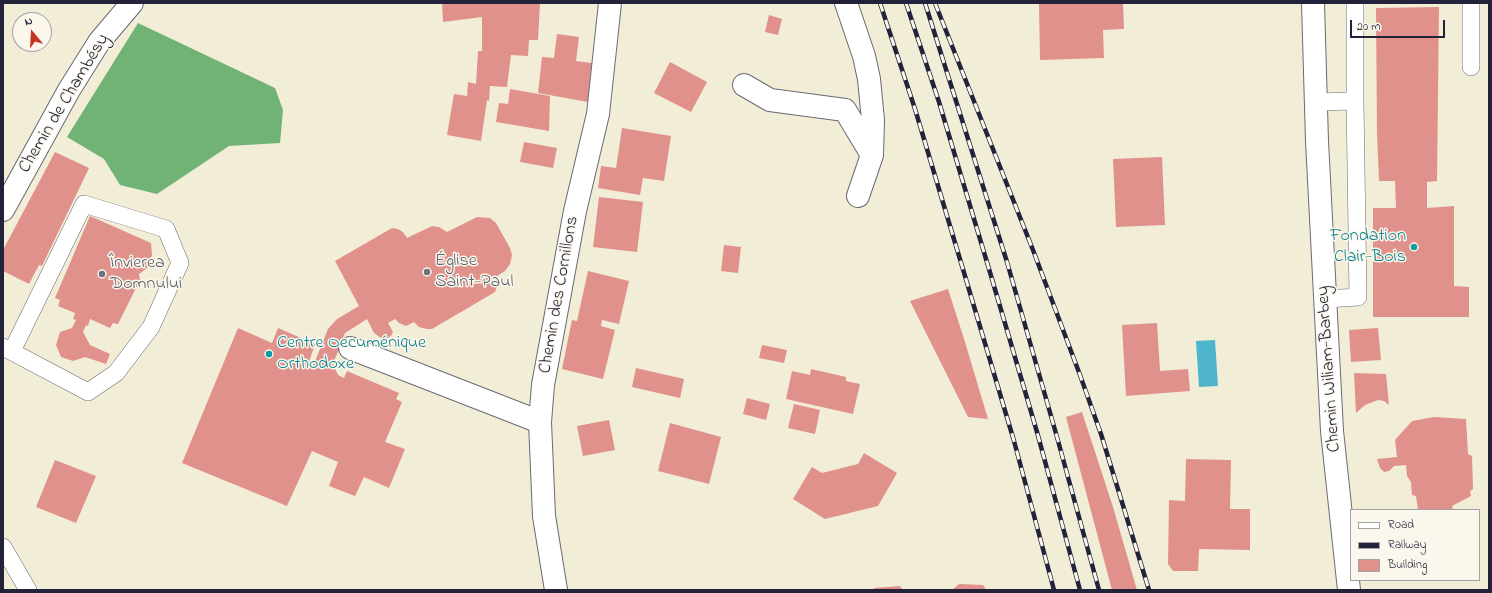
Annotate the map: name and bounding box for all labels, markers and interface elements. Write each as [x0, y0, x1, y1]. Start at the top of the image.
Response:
north arrow [12, 12, 52, 52]
scale bar [1352, 12, 1447, 38]
text: N [23, 13, 35, 30]
text: 20 m [1357, 18, 1380, 36]
street label: Chemin de Chambésy [15, 30, 115, 178]
street label: Chemin des Cornillons [536, 215, 584, 375]
place label: Fondation Clair-Bois [1330, 226, 1406, 268]
marker: Fondation Clair-Bois [1409, 242, 1419, 252]
place label: Église Saint-Paul [435, 251, 514, 294]
place label: Învierea Domnului [110, 253, 182, 296]
marker: Église Saint-Paul [422, 267, 432, 277]
marker: Învierea Domnului [97, 269, 107, 279]
street label: Chemin Wiliam-Barbey [1313, 285, 1347, 453]
place label: Centre Oecuménique Orthodoxe [277, 333, 426, 376]
marker: Centre Oecuménique Orthodoxe [264, 349, 274, 359]
legend [1350, 509, 1480, 581]
text: Road [1388, 516, 1414, 534]
text: Railway [1388, 536, 1426, 554]
text: Building [1388, 556, 1427, 574]

